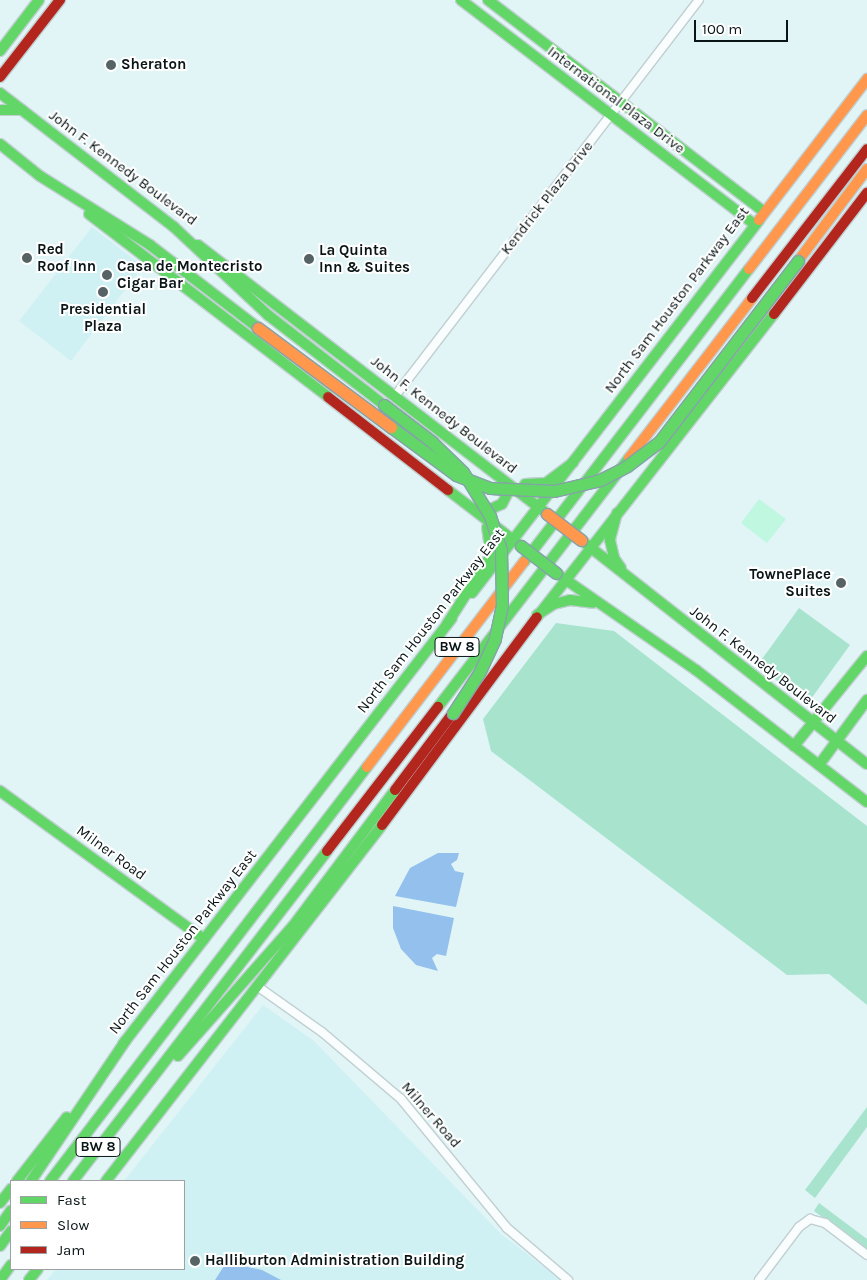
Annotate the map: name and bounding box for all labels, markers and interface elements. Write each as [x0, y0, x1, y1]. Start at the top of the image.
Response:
scale bar [697, 10, 791, 42]
text: 100 m [702, 20, 742, 38]
street label: International Plaza Drive [544, 42, 688, 158]
place label: Sheraton [121, 56, 186, 74]
marker: Sheraton [105, 59, 117, 71]
street label: John F. Kennedy Boulevard [45, 106, 201, 230]
street label: Kendrick Plaza Drive [497, 138, 597, 258]
street label: North Sam Houston Parkway East [601, 203, 753, 397]
place label: Red Roof Inn [37, 240, 96, 275]
place label: La Quinta Inn & Suites [319, 241, 410, 276]
marker: Red Roof Inn [21, 252, 33, 264]
marker: La Quinta Inn & Suites [303, 253, 315, 265]
place label: Casa de Montecristo Cigar Bar [117, 257, 263, 292]
marker: Casa de Montecristo Cigar Bar [101, 269, 113, 281]
marker: Presidential Plaza [97, 286, 109, 298]
place label: Presidential Plaza [60, 300, 146, 335]
street label: John F. Kennedy Boulevard [367, 352, 521, 478]
street label: North Sam Houston Parkway East [353, 525, 509, 717]
place label: TownePlace Suites [749, 565, 831, 600]
marker: TownePlace Suites [835, 577, 847, 589]
street label: John F. Kennedy Boulevard [686, 602, 840, 728]
road number: BW 8 [434, 636, 480, 659]
street label: Milner Road [73, 822, 149, 884]
street label: North Sam Houston Parkway East [105, 846, 261, 1038]
street label: Milner Road [397, 1078, 465, 1152]
road number: BW 8 [76, 1136, 120, 1158]
legend [10, 1180, 185, 1270]
text: Fast [57, 1191, 86, 1209]
text: Slow [57, 1216, 89, 1234]
text: Jam [57, 1241, 85, 1259]
place label: Halliburton Administration Building [205, 1252, 464, 1270]
marker: Halliburton Administration Building [189, 1255, 201, 1267]

